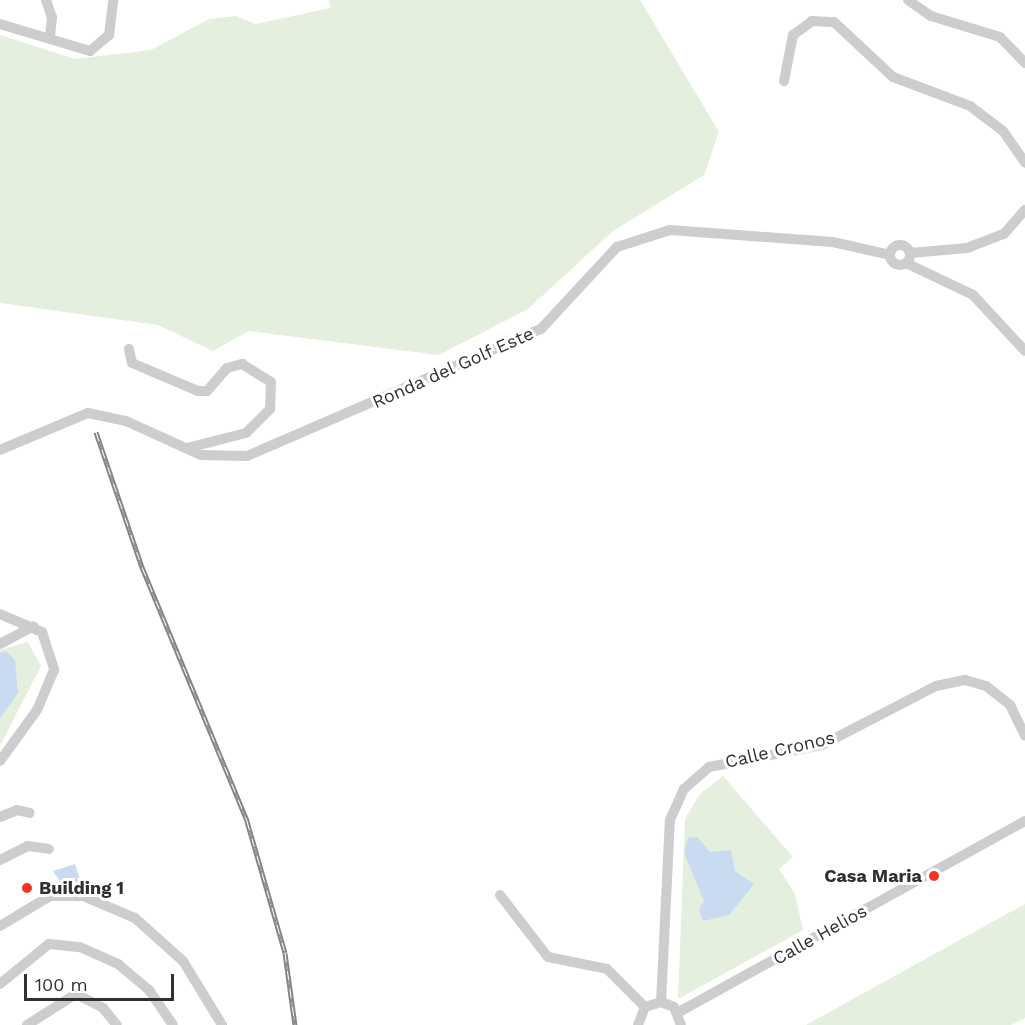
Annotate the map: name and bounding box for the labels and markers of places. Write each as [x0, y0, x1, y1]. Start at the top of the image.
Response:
place label: Casa Maria [824, 865, 922, 887]
marker: Casa Maria [927, 869, 941, 883]
place label: Building 1 [39, 877, 124, 899]
marker: Building 1 [20, 881, 34, 895]

